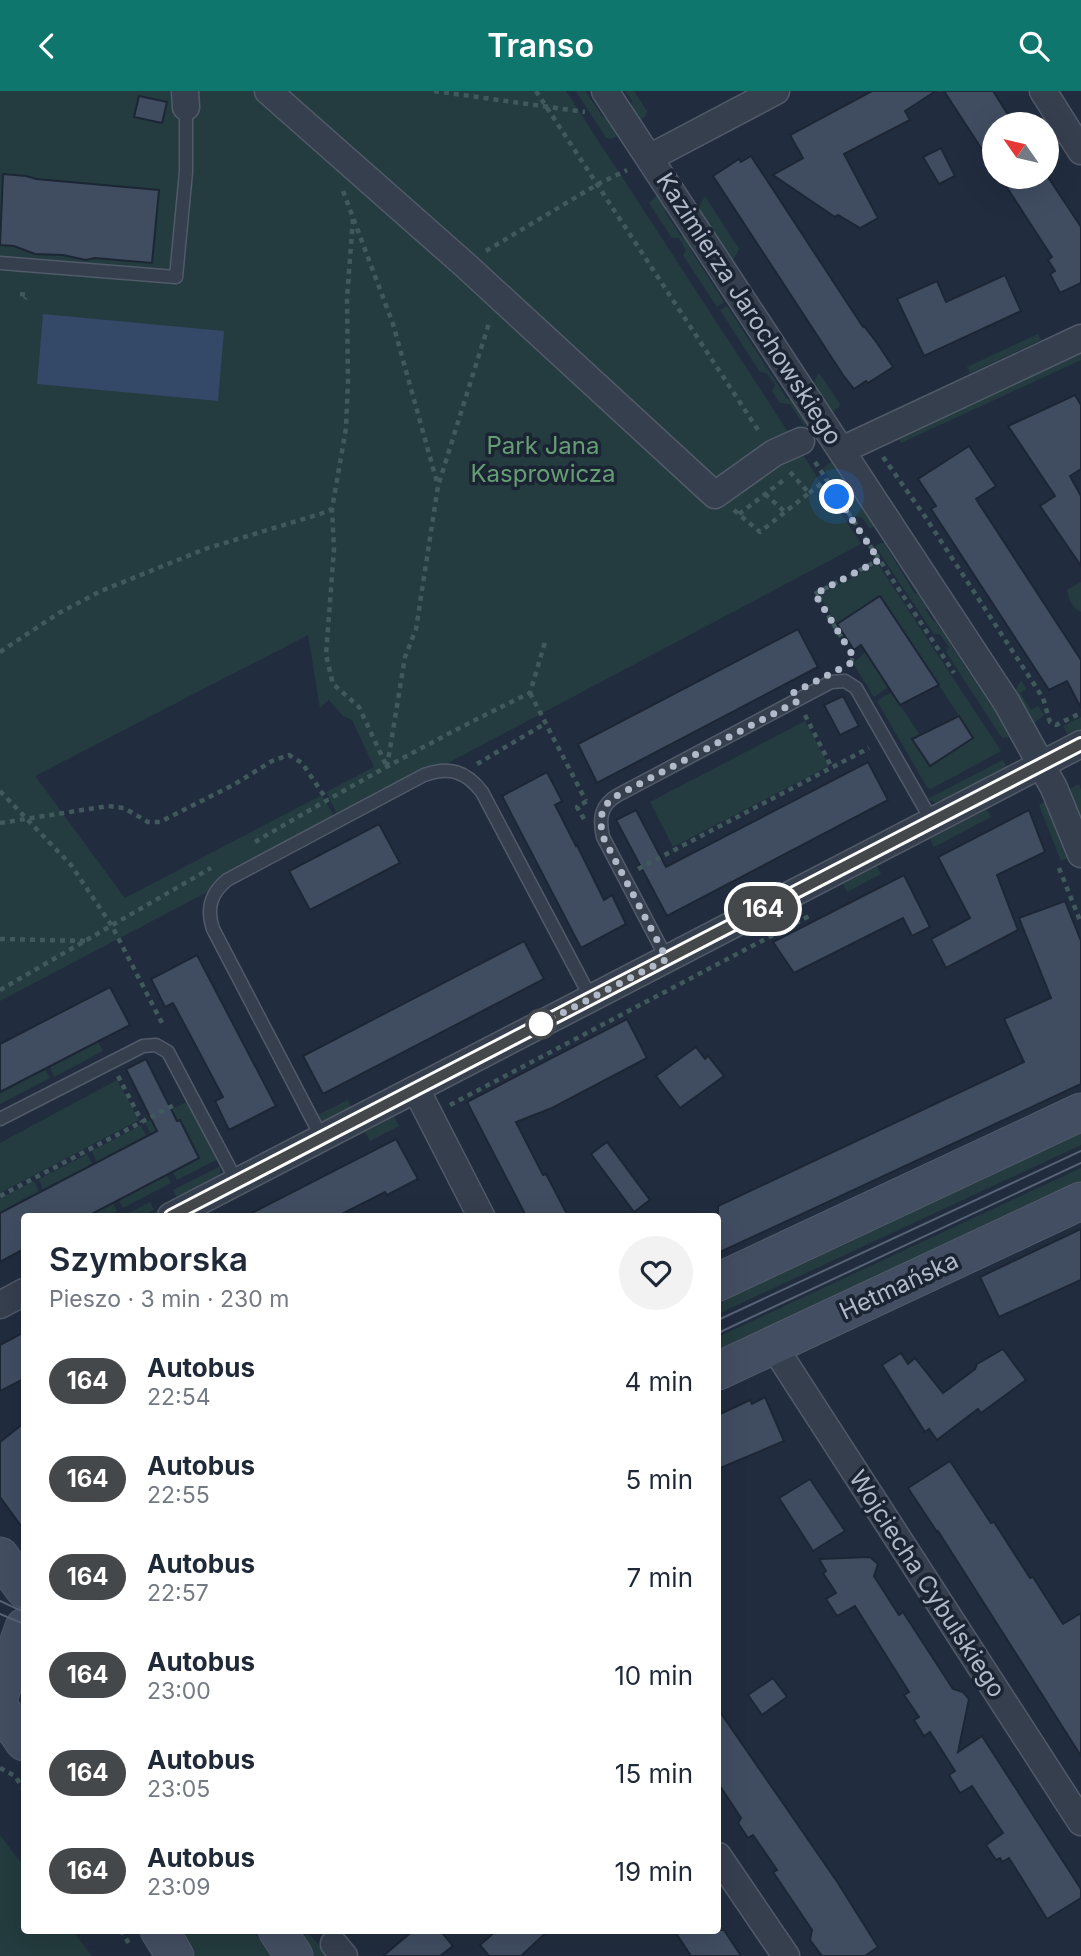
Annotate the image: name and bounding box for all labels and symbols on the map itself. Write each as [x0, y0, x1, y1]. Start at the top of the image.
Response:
north arrow [982, 112, 1059, 189]
street label: Kazimierza Jarochowskiego [651, 167, 848, 450]
park label: Park Jana Kasprowicza [470, 431, 616, 488]
your location [819, 479, 854, 514]
line badge: 164 [723, 886, 803, 932]
unlabelled marker [526, 1009, 556, 1039]
street label: Hetmańska [835, 1245, 963, 1326]
street label: Wojciecha Cybulskiego [843, 1465, 1012, 1703]

